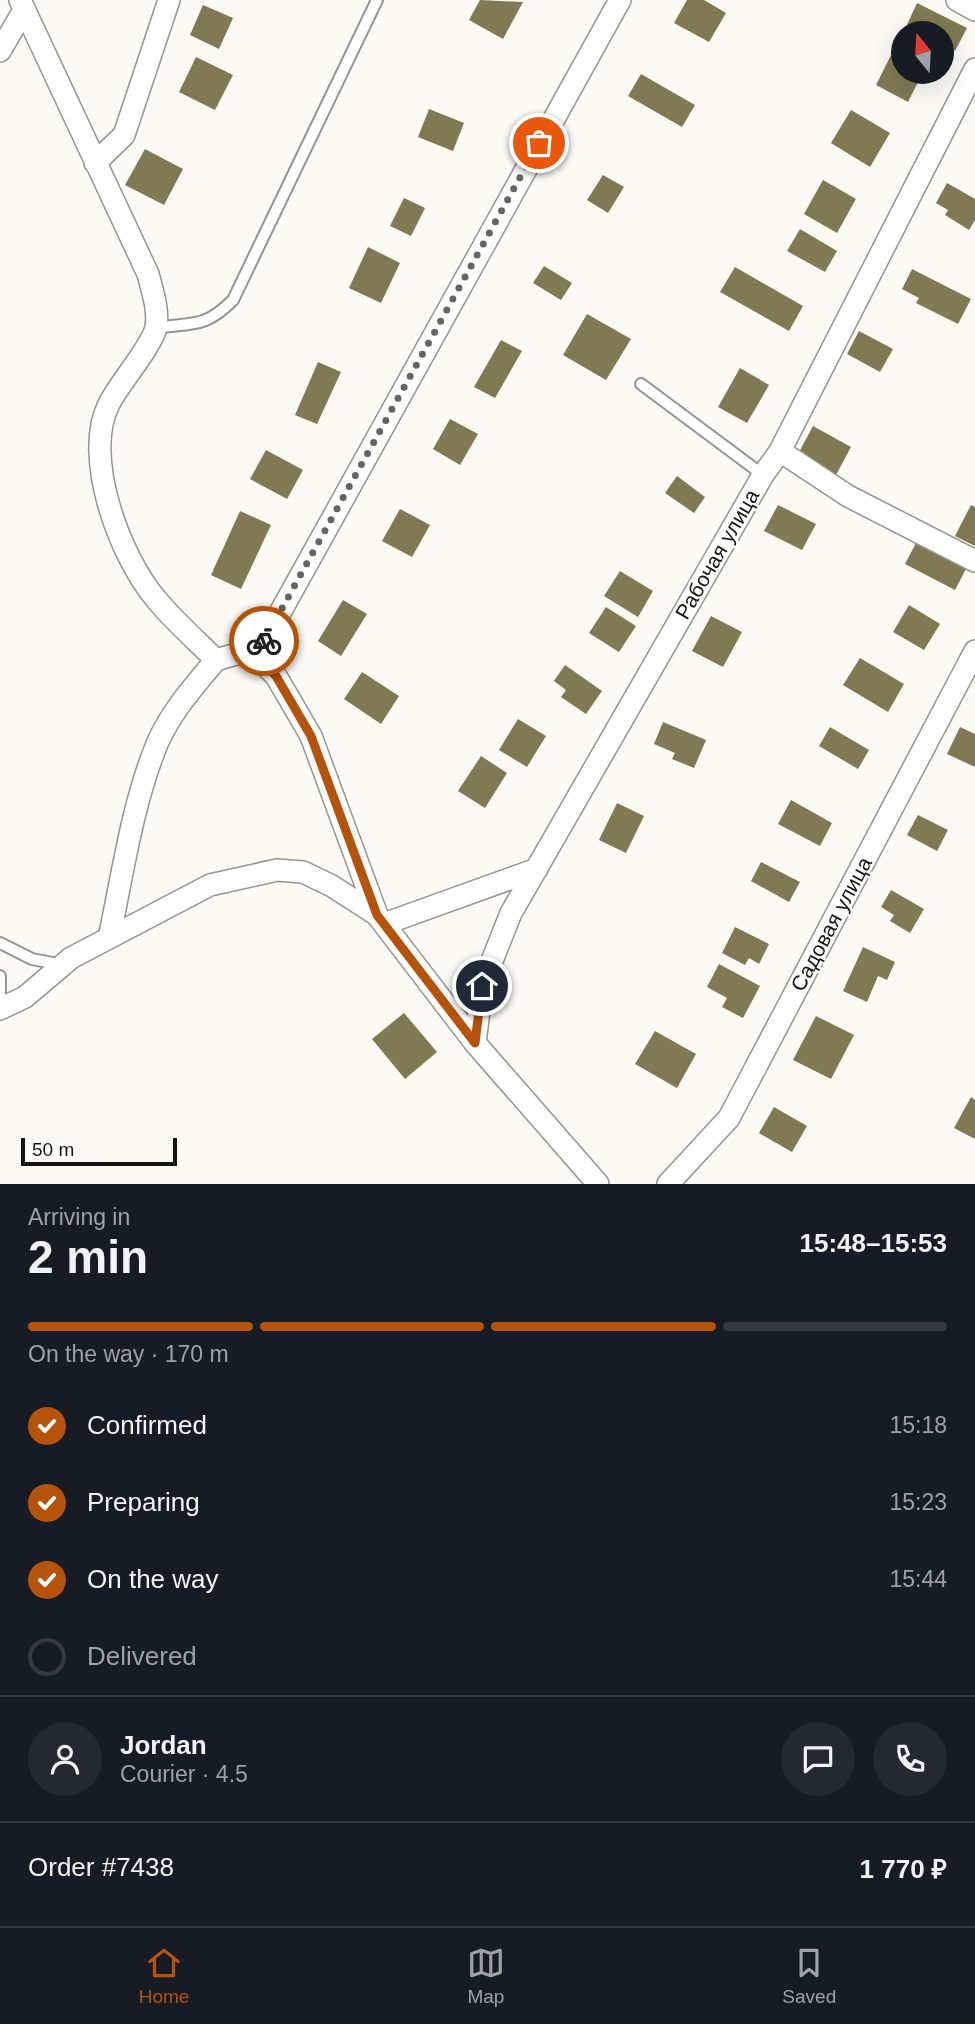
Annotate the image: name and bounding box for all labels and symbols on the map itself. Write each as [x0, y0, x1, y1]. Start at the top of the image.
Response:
north arrow [891, 21, 954, 84]
pin [509, 113, 569, 173]
street label: Рабочая улица [671, 485, 764, 623]
courier [229, 606, 299, 676]
street label: Садовая улица [786, 853, 876, 995]
pin [452, 956, 512, 1016]
scale bar [21, 1135, 177, 1167]

